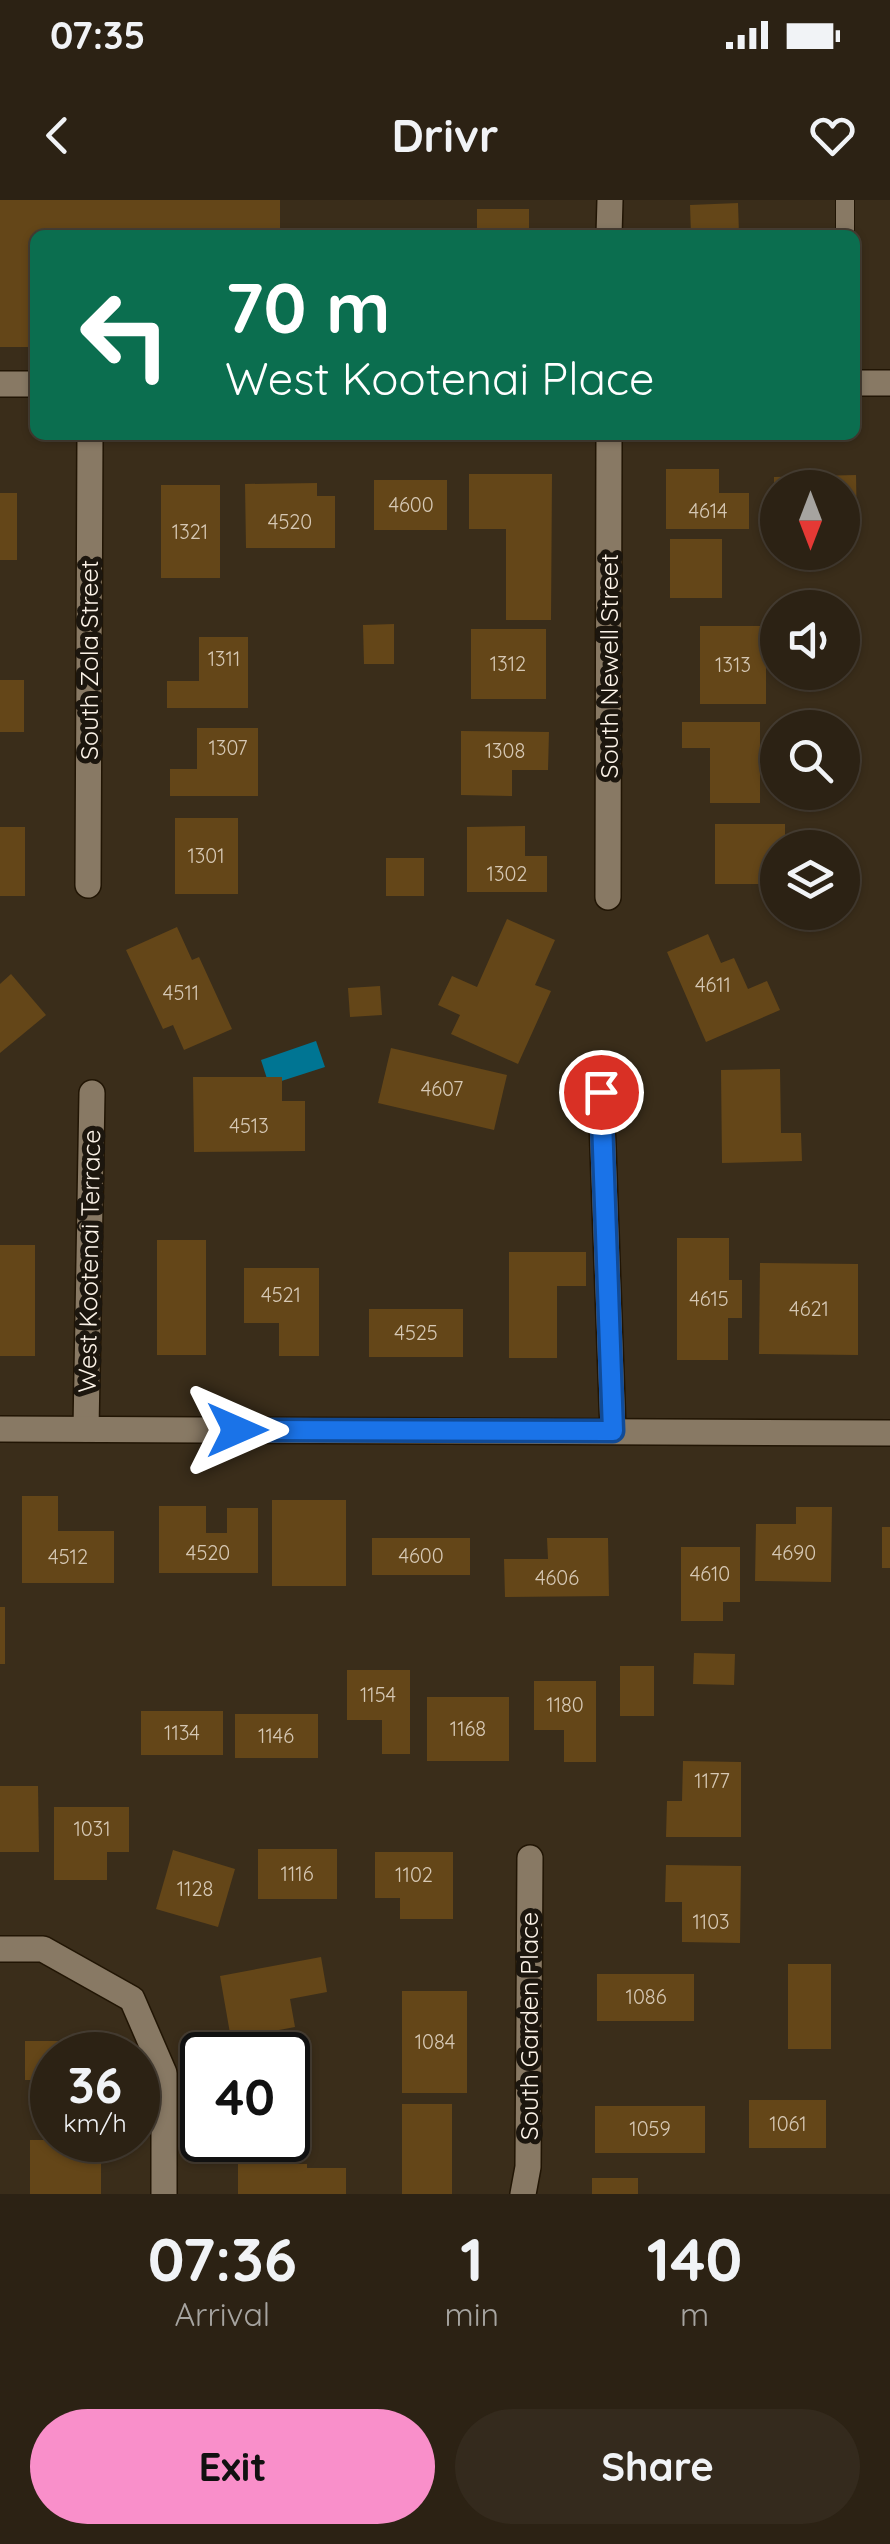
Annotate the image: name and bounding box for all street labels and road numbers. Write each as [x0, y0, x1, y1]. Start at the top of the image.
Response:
street label: South Newell Street [593, 554, 624, 778]
street label: South Zola Street [73, 560, 104, 760]
street label: West Kootenai Terrace [71, 1129, 106, 1393]
street label: South Garden Place [513, 1912, 544, 2140]

